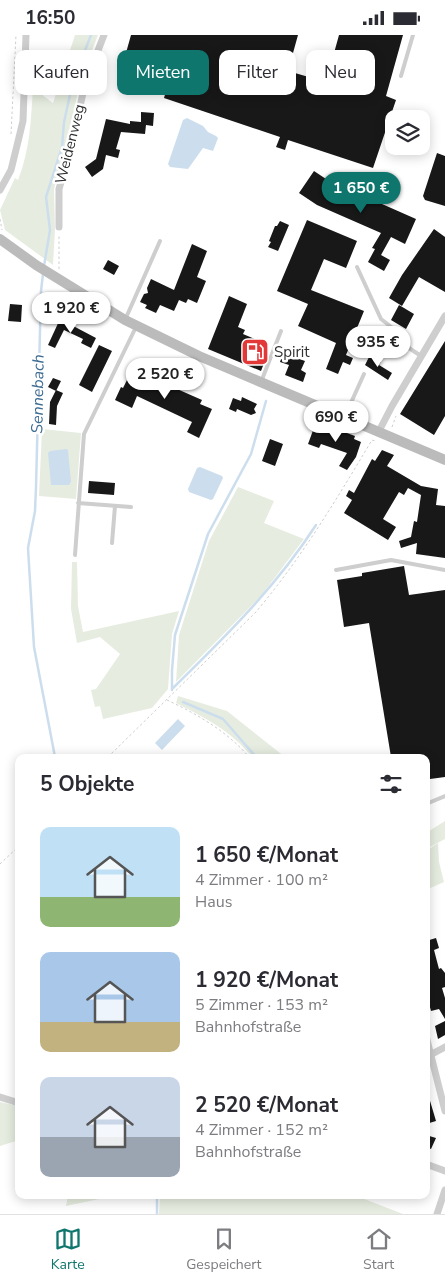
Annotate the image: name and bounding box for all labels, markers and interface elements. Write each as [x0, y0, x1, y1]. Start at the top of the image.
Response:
text: 16:50 [25, 5, 75, 31]
chip: Kaufen [15, 50, 107, 95]
chip: Mieten [117, 50, 209, 95]
chip: Filter [219, 50, 296, 95]
chip: Neu [306, 50, 375, 95]
street label: Weidenweg [50, 102, 90, 186]
map controls [385, 110, 430, 155]
button: layers [385, 110, 430, 155]
pin: 1 650 € [315, 171, 407, 214]
text: 1 650 € [333, 177, 389, 199]
pin: 1 920 € [25, 291, 117, 334]
text: 1 920 € [43, 297, 99, 319]
pin: 935 € [343, 325, 413, 368]
text: 935 € [357, 331, 399, 353]
fuel station icon: Spirit [240, 337, 270, 367]
place label: Spirit [274, 342, 310, 362]
water label: Sennebach [26, 354, 50, 434]
pin: 2 520 € [119, 357, 211, 400]
text: 2 520 € [137, 363, 193, 385]
pin: 690 € [301, 401, 371, 443]
text: 690 € [315, 406, 357, 428]
text: 5 Objekte [40, 770, 134, 798]
icon: filters [377, 770, 405, 798]
text: 1 650 €/Monat [195, 841, 338, 869]
icon: home [80, 847, 140, 907]
text: 4 Zimmer · 100 m² [195, 869, 328, 891]
text: Haus [195, 891, 232, 913]
text: 1 920 €/Monat [195, 966, 338, 994]
icon: home [80, 972, 140, 1032]
text: 5 Zimmer · 153 m² [195, 994, 328, 1016]
text: Bahnhofstraße [195, 1016, 301, 1038]
text: 2 520 €/Monat [195, 1091, 338, 1119]
icon: home [80, 1097, 140, 1157]
text: 4 Zimmer · 152 m² [195, 1119, 328, 1141]
text: Bahnhofstraße [195, 1141, 301, 1163]
tab: Karte [51, 1225, 85, 1274]
tab: Gespeichert [186, 1225, 262, 1274]
tab: Start [363, 1225, 394, 1274]

